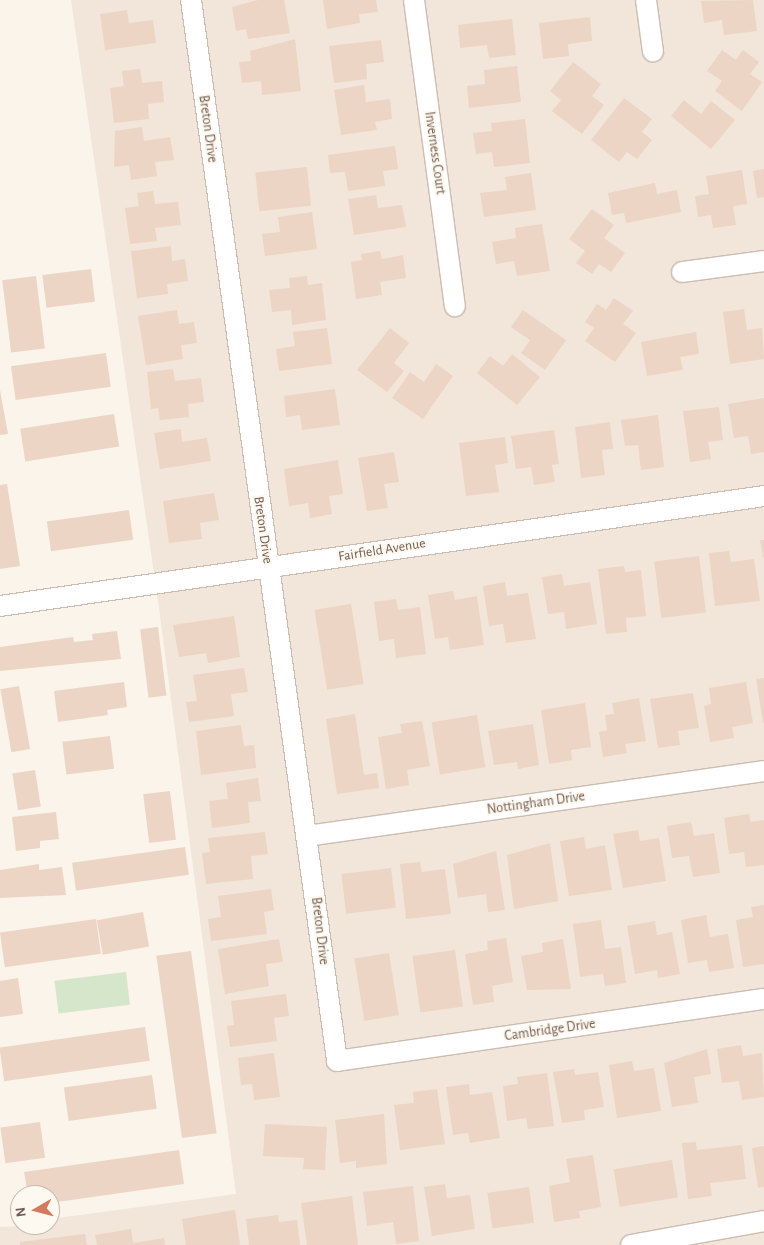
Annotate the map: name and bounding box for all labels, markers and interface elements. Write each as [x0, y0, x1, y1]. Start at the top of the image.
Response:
street label: Breton Drive [195, 94, 221, 164]
street label: Inverness Court [421, 110, 449, 196]
street label: Breton Drive [250, 495, 276, 565]
street label: Fairfield Avenue [337, 535, 427, 565]
street label: Nottingham Drive [486, 788, 586, 818]
street label: Breton Drive [308, 896, 332, 966]
street label: Cambridge Drive [503, 1015, 597, 1045]
north arrow [10, 1185, 60, 1235]
text: N [14, 1206, 29, 1218]

